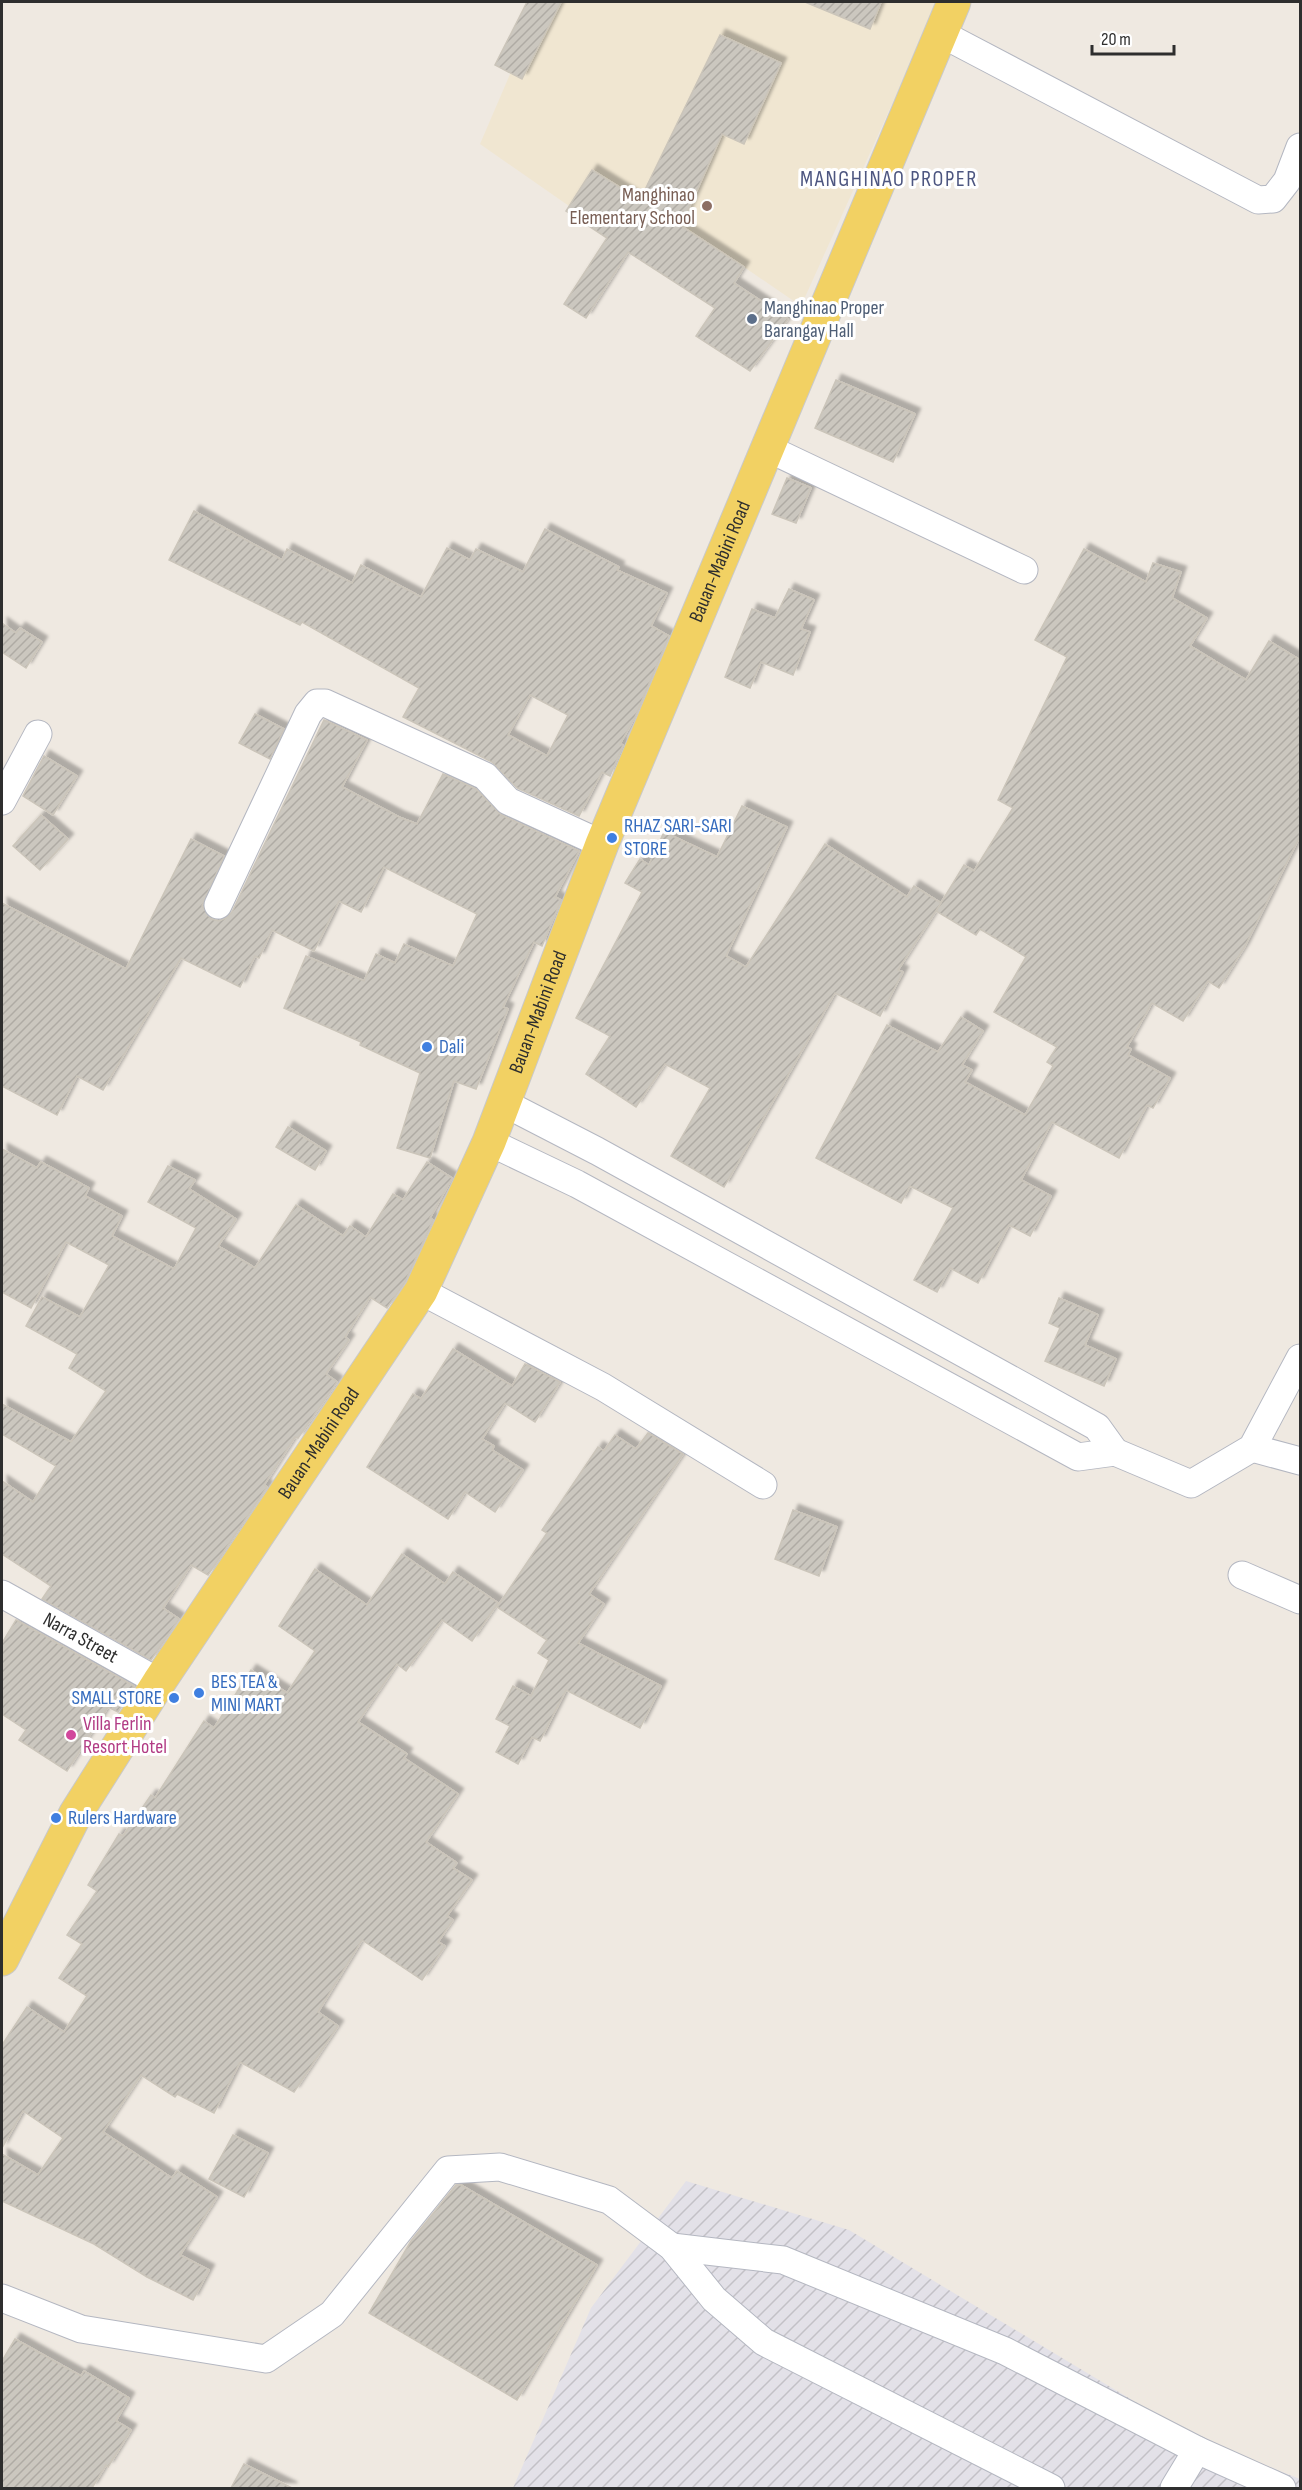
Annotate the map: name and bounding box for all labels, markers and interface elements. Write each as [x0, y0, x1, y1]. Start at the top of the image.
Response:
scale bar [1092, 18, 1174, 56]
text: 20 m [1101, 29, 1131, 50]
district label: MANGHINAO PROPER [800, 166, 978, 193]
place label: Manghinao Elementary School [569, 183, 695, 230]
marker: Manghinao Elementary School [700, 199, 714, 213]
place label: Manghinao Proper Barangay Hall [764, 296, 885, 343]
marker: Manghinao Proper Barangay Hall [745, 312, 759, 326]
street label: Bauan-Mabini Road [684, 497, 756, 626]
place label: RHAZ SARI-SARI STORE [624, 814, 732, 861]
marker: RHAZ SARI-SARI STORE [605, 831, 619, 845]
street label: Bauan-Mabini Road [504, 948, 572, 1077]
place label: Dali [439, 1035, 464, 1059]
marker: Dali [420, 1040, 434, 1054]
street label: Bauan-Mabini Road [273, 1383, 365, 1504]
street label: Narra Street [39, 1607, 122, 1669]
place label: BES TEA & MINI MART [211, 1670, 282, 1717]
place label: SMALL STORE [71, 1686, 162, 1710]
marker: BES TEA & MINI MART [192, 1686, 206, 1700]
marker: SMALL STORE [167, 1691, 181, 1705]
place label: Villa Ferlin Resort Hotel [83, 1712, 167, 1759]
marker: Villa Ferlin Resort Hotel [64, 1728, 78, 1742]
place label: Rulers Hardware [68, 1806, 177, 1830]
marker: Rulers Hardware [49, 1811, 63, 1825]

